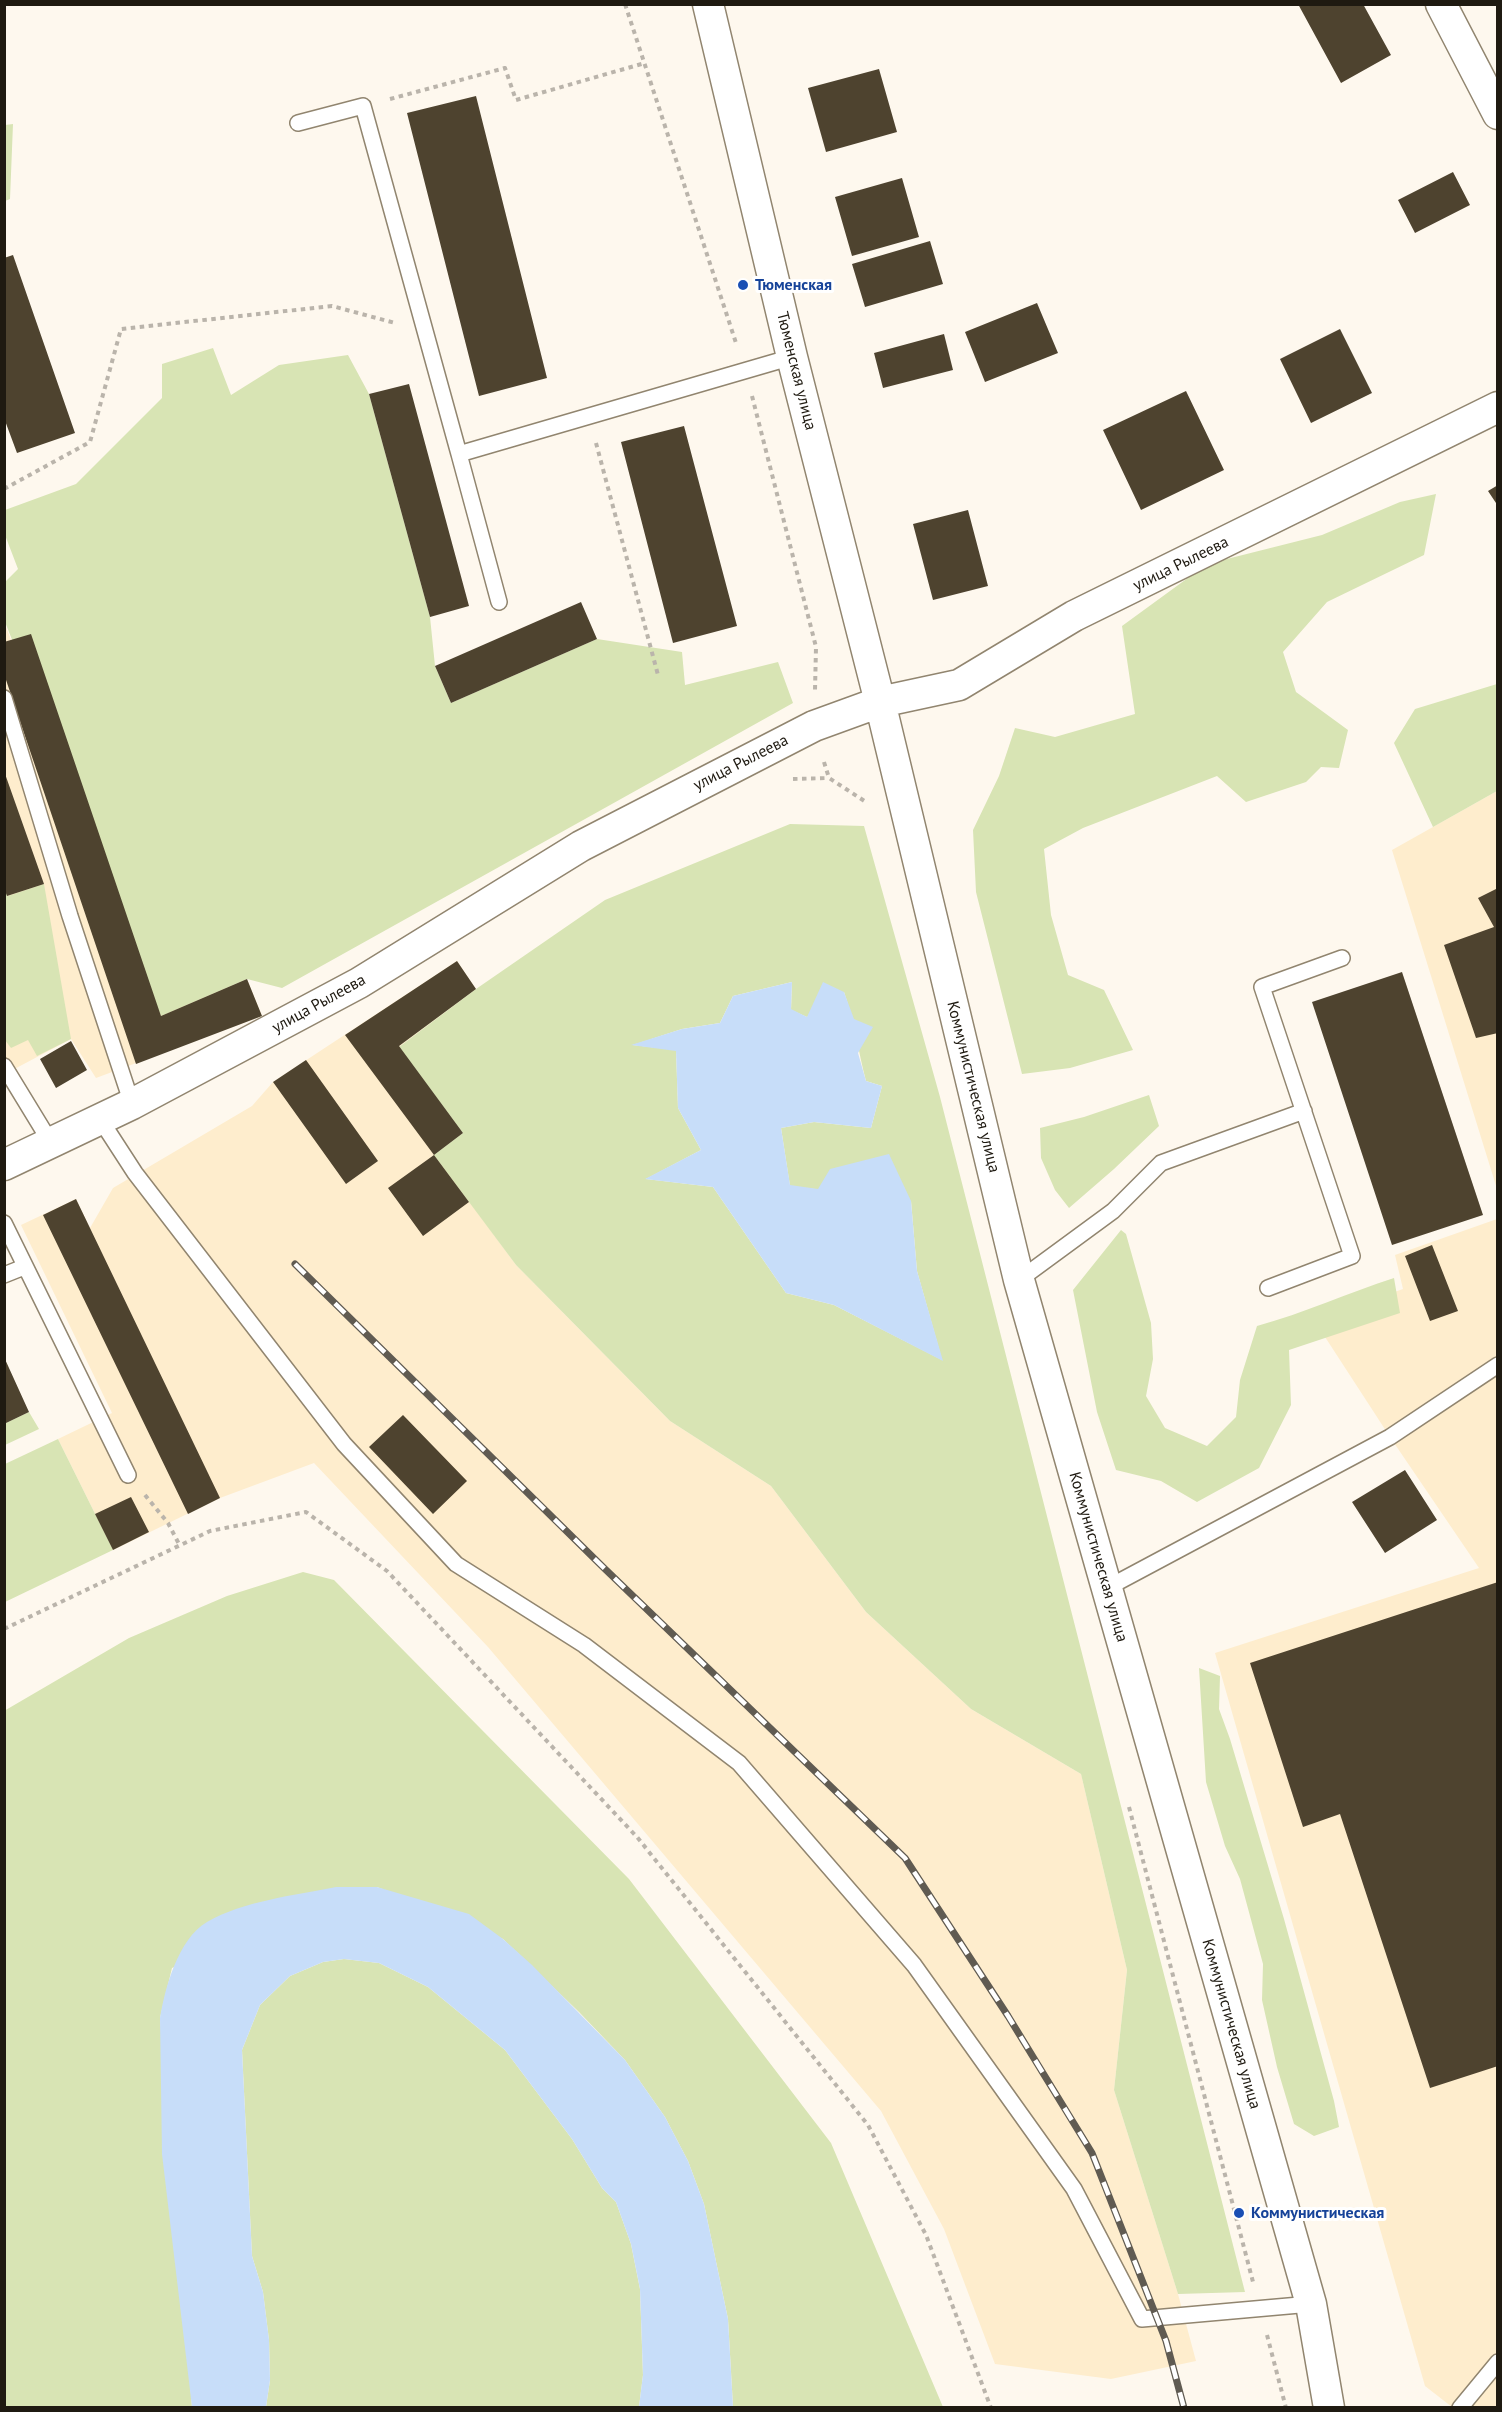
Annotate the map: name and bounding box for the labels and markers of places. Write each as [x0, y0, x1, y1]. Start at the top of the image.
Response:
place label: Тюменская [755, 275, 832, 295]
marker: Тюменская [736, 278, 750, 292]
place label: Коммунистическая [1251, 2203, 1384, 2223]
marker: Коммунистическая [1232, 2206, 1246, 2220]

